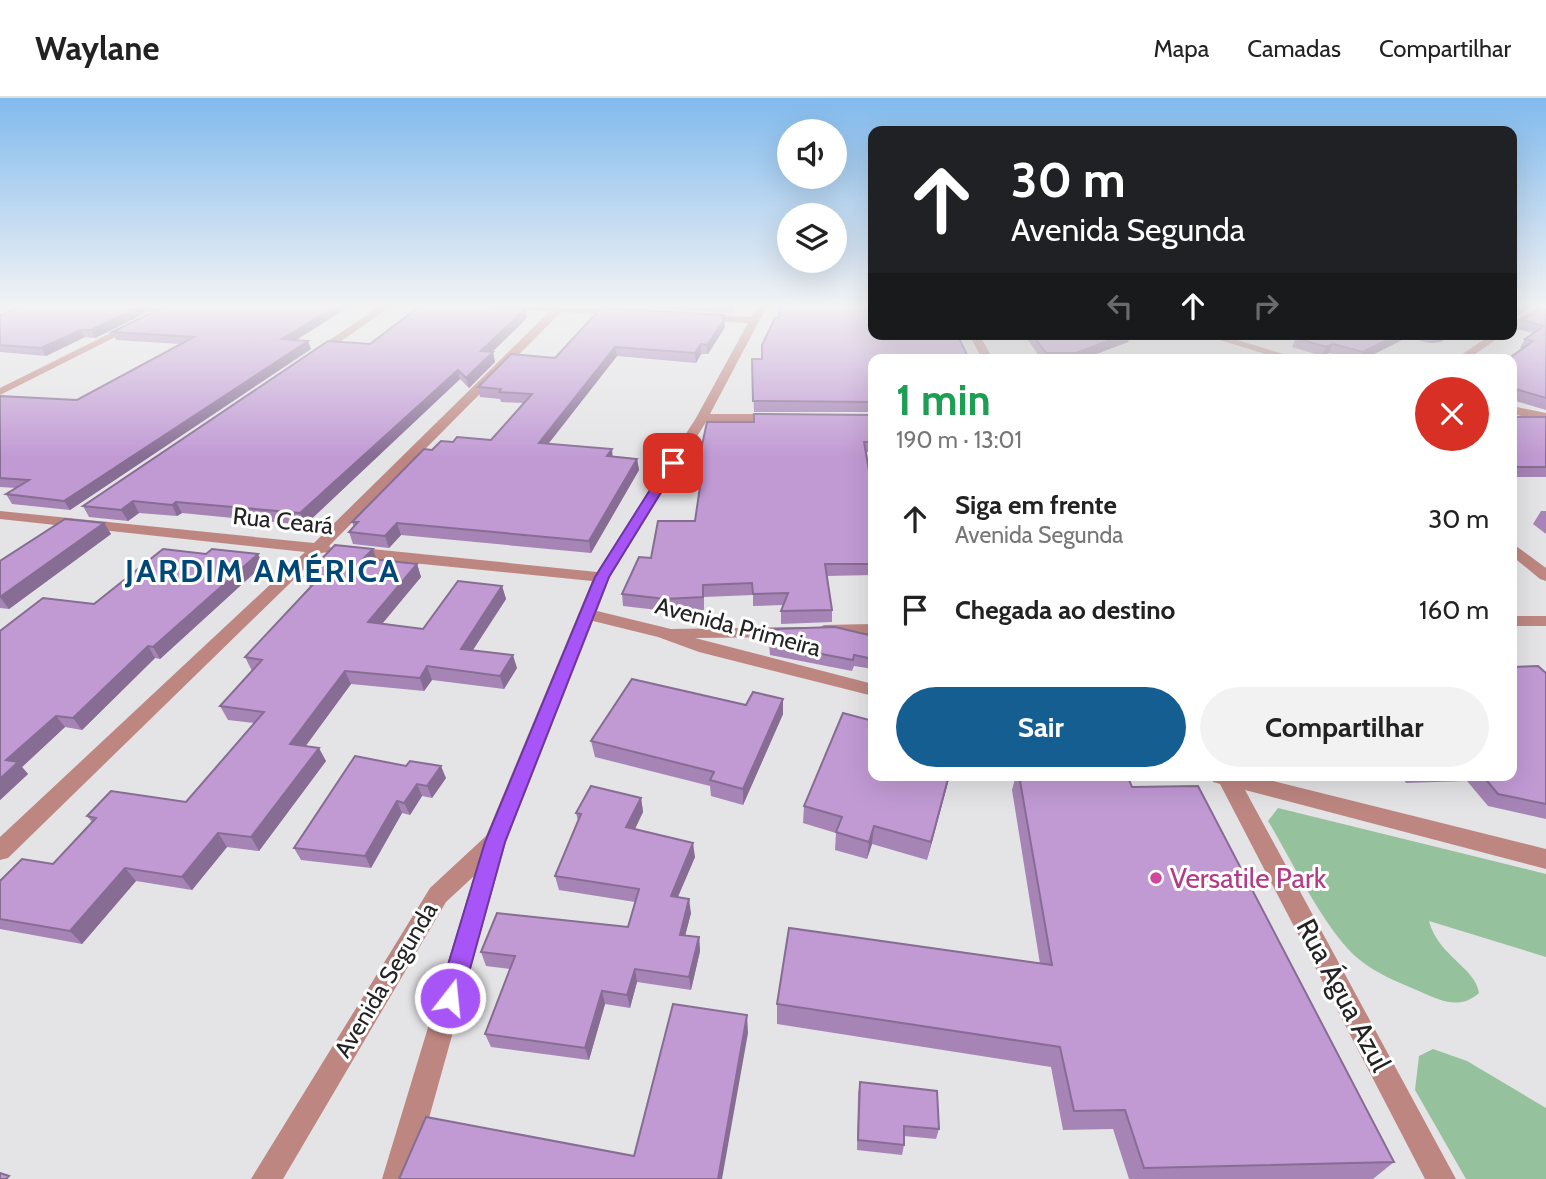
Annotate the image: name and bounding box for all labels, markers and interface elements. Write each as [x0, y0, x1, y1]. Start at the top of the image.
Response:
text: Waylane [35, 28, 159, 68]
text: Mapa [1153, 34, 1209, 63]
text: Camadas [1247, 34, 1341, 63]
text: Compartilhar [1379, 34, 1511, 63]
map controls [777, 119, 847, 273]
button: sound [777, 119, 847, 189]
text: 30 m [1011, 150, 1126, 209]
icon: ahead [896, 154, 987, 245]
button: layers [777, 203, 847, 273]
text: Avenida Segunda [1011, 210, 1245, 249]
icon: left [1101, 287, 1139, 325]
icon: ahead [1174, 287, 1212, 325]
icon: right [1247, 287, 1285, 325]
text: 1 min [896, 374, 991, 426]
button: close [1415, 377, 1489, 451]
text: 190 m · 13:01 [896, 426, 1022, 454]
pin [643, 433, 703, 493]
icon: arrive [654, 444, 692, 482]
text: Siga em frente [955, 489, 1117, 521]
icon: ahead [896, 500, 934, 538]
street label: Rua Ceará [231, 501, 335, 540]
text: 30 m [1428, 503, 1489, 535]
text: Avenida Segunda [955, 521, 1123, 549]
district label: JARDIM AMÉRICA [124, 551, 401, 590]
street label: Avenida Primeira [652, 590, 825, 663]
icon: arrive [896, 591, 934, 629]
text: Chegada ao destino [955, 594, 1175, 626]
text: 160 m [1419, 594, 1489, 626]
button: Sair [896, 687, 1186, 767]
button: Compartilhar [1200, 687, 1489, 767]
place label: Versatile Park [1170, 861, 1327, 895]
marker: Versatile Park [1148, 870, 1164, 886]
street label: Avenida Segunda [328, 897, 443, 1063]
street label: Rua Água Azul [1290, 913, 1399, 1078]
position arrow [413, 961, 487, 1035]

